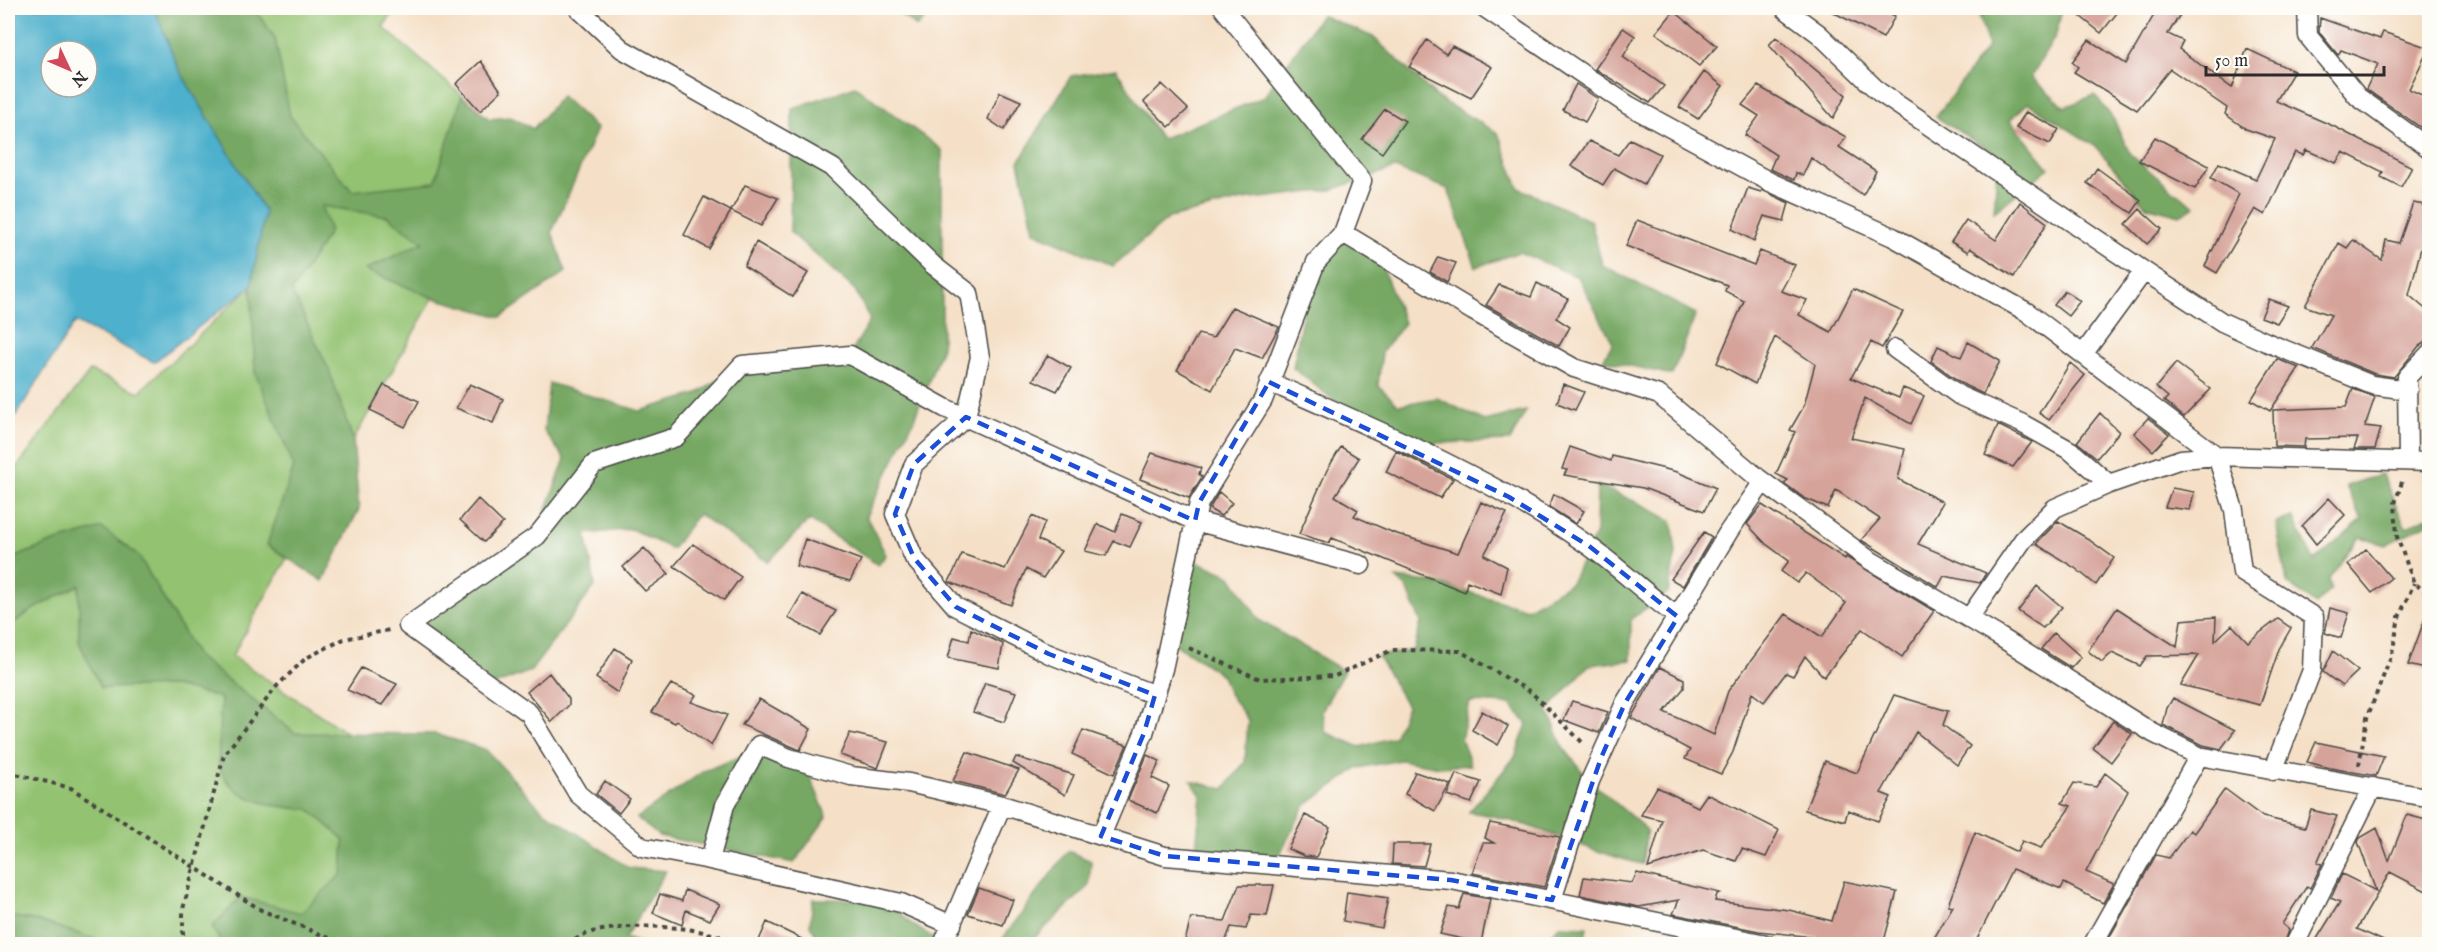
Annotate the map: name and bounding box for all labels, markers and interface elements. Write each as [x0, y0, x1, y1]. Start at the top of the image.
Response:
north arrow [39, 39, 99, 99]
scale bar [2206, 39, 2384, 77]
text: 50 m [2215, 50, 2248, 73]
text: N [66, 65, 91, 90]

